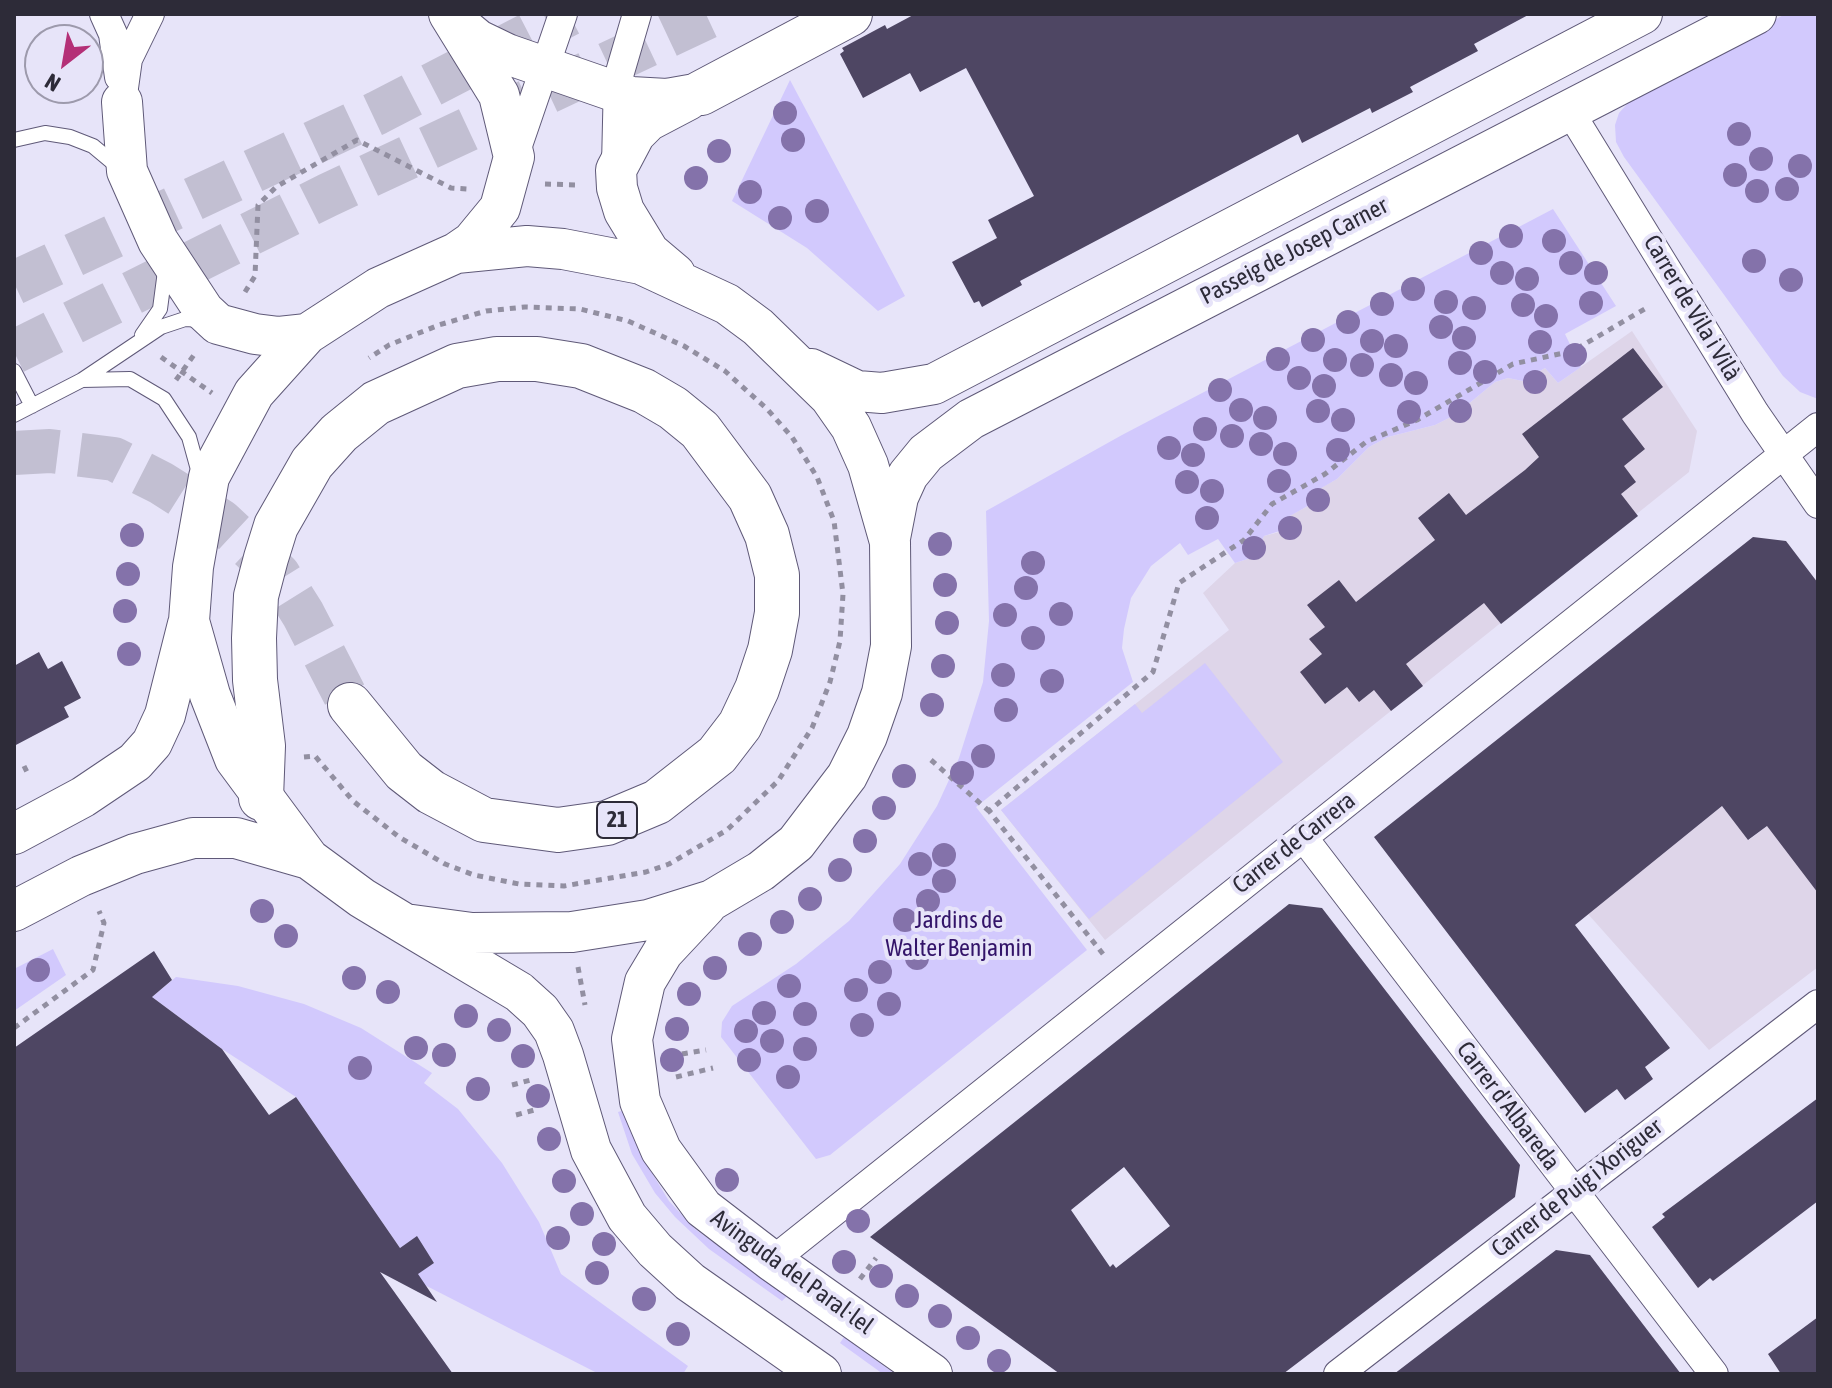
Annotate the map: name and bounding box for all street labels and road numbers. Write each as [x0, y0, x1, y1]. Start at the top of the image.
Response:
street label: Passeig de Josep Carner [1195, 191, 1393, 311]
street label: Carrer de Vila i Vilà [1637, 230, 1747, 386]
street label: Carrer de Carrera [1227, 786, 1361, 900]
road number: 21 [597, 802, 637, 838]
street label: Carrer d'Albareda [1450, 1036, 1566, 1176]
street label: Carrer de Puig i Xoriguer [1486, 1112, 1668, 1264]
street label: Avinguda del Paral·lel [705, 1203, 879, 1341]

